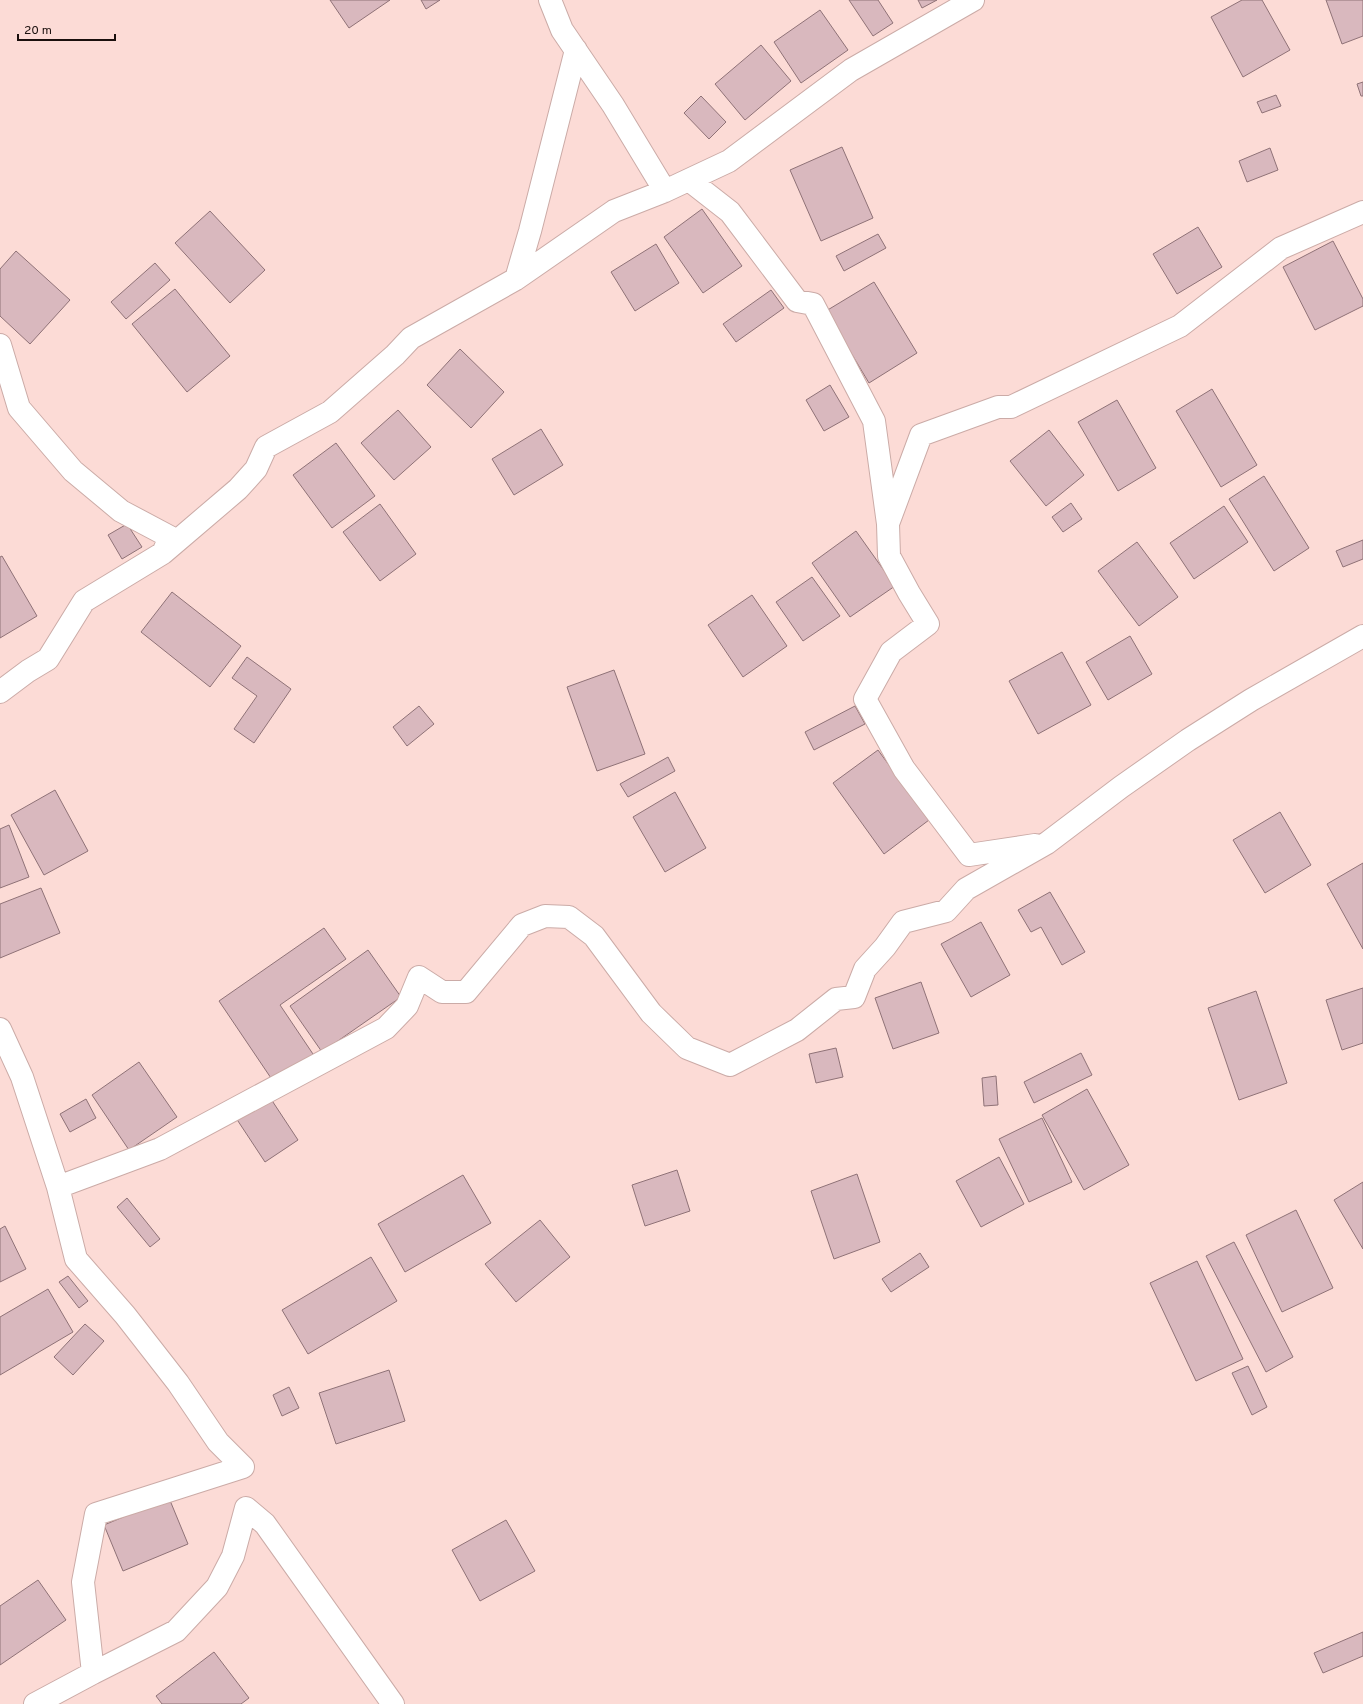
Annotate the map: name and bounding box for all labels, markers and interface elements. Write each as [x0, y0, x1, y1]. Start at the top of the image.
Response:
scale bar [18, 16, 115, 42]
text: 20 m [24, 23, 52, 39]

